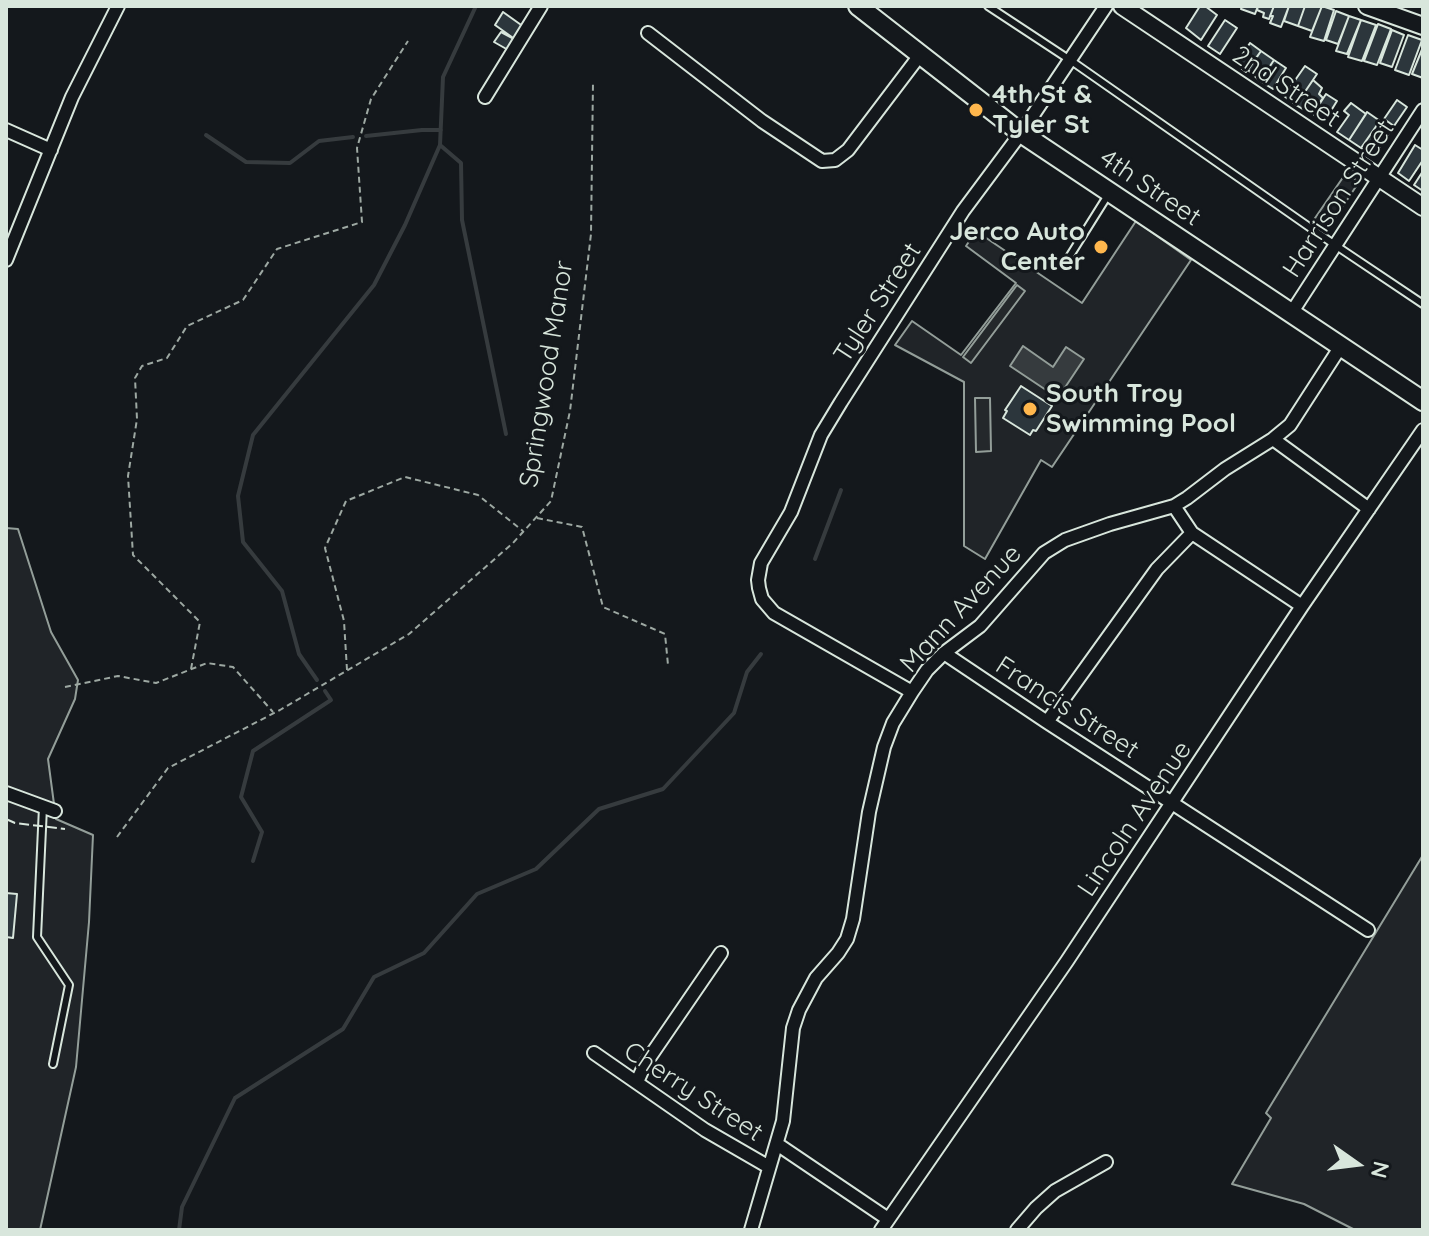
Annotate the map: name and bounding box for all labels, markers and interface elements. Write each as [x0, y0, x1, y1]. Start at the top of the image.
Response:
street label: 2nd Street [1226, 40, 1346, 134]
place label: 4th St & Tyler St [992, 79, 1092, 140]
marker: 4th St & Tyler St [967, 101, 985, 119]
street label: Harrison Street [1277, 115, 1401, 283]
street label: 4th Street [1093, 143, 1207, 233]
place label: Jerco Auto Center [949, 216, 1085, 278]
street label: Tyler Street [828, 237, 928, 369]
marker: Jerco Auto Center [1092, 238, 1110, 256]
street label: Springwood Manor [514, 258, 580, 490]
place label: South Troy Swimming Pool [1046, 378, 1236, 440]
marker: South Troy Swimming Pool [1021, 400, 1039, 418]
street label: Mann Avenue [894, 539, 1028, 679]
street label: Francis Street [990, 650, 1144, 766]
street label: Lincoln Avenue [1072, 735, 1198, 903]
street label: Cherry Street [618, 1036, 768, 1148]
north arrow [1317, 1124, 1397, 1204]
text: N [1365, 1159, 1396, 1181]

